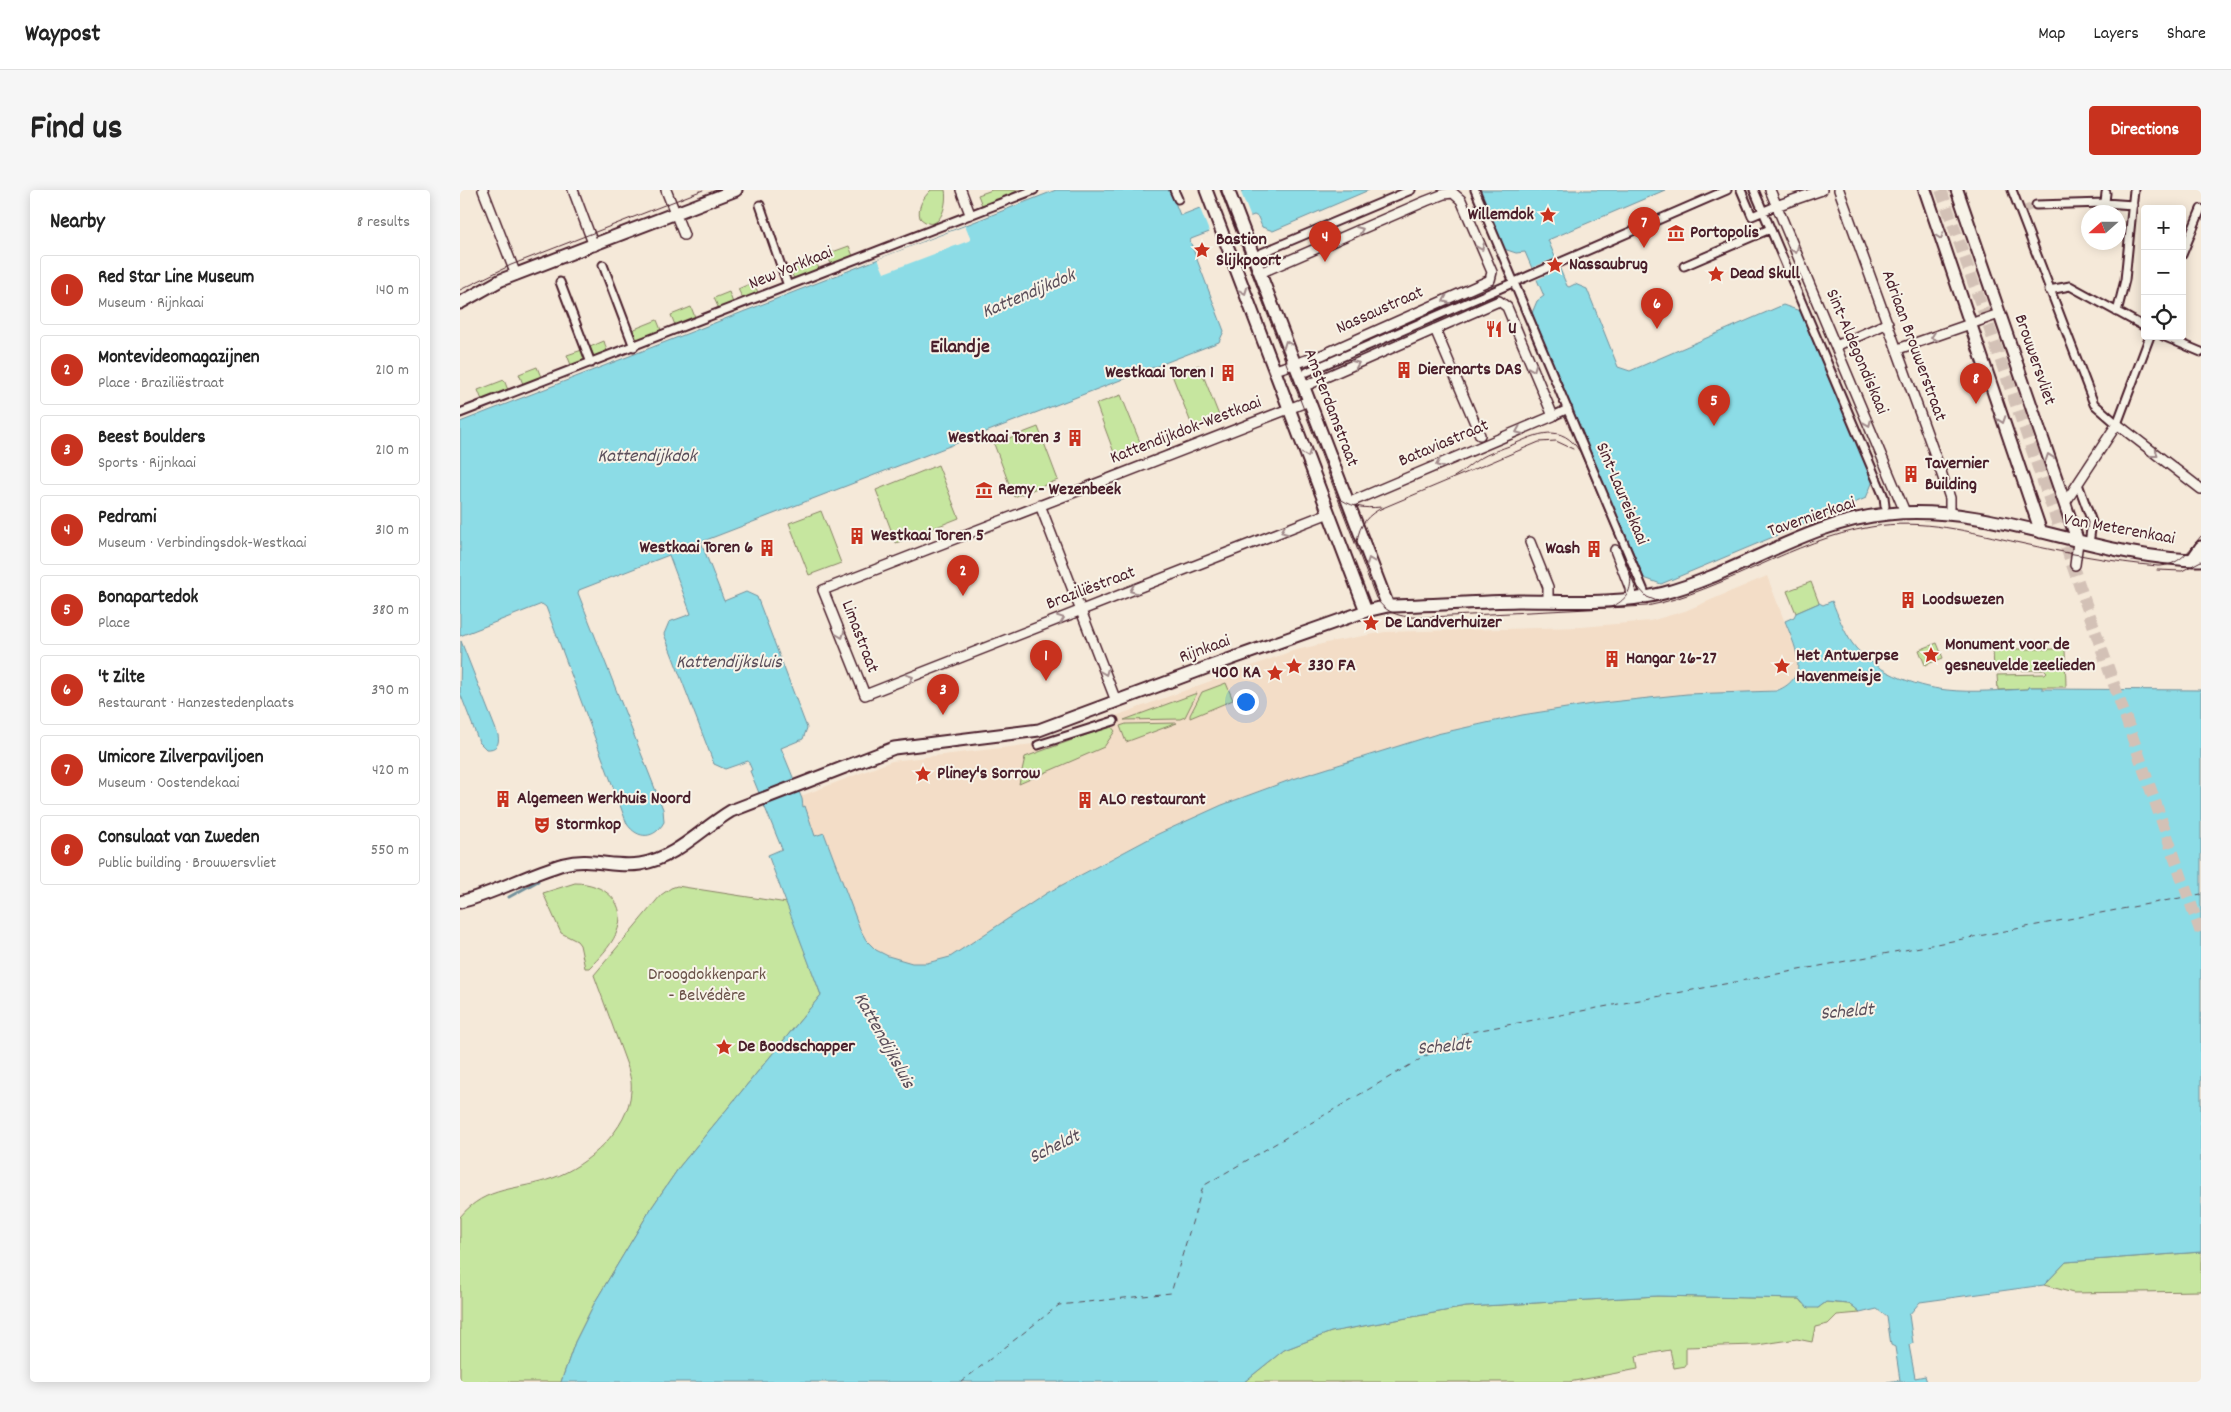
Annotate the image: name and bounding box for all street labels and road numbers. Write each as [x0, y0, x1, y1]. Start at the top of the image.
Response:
street label: New Yorkkaai [745, 241, 837, 297]
street label: Adriaan Brouwerstraat [1874, 267, 1952, 425]
street label: Nassaustraat [1332, 281, 1428, 341]
street label: Sint-Aldegondiskaai [1818, 285, 1894, 419]
street label: Brouwersvliet [2007, 311, 2061, 409]
street label: Amsterdamstraat [1296, 345, 1364, 471]
street label: Kattendijkdok-Westkaai [1107, 391, 1265, 471]
street label: Bataviastraat [1395, 414, 1493, 474]
street label: Sint-Laureiskaai [1588, 439, 1654, 549]
street label: Tavernierkaai [1765, 491, 1859, 545]
street label: Van Meterenkaai [2061, 508, 2177, 552]
street label: Braziliëstraat [1043, 560, 1139, 617]
street label: Limastraat [834, 597, 884, 677]
street label: Rijnkaai [1176, 629, 1234, 671]

